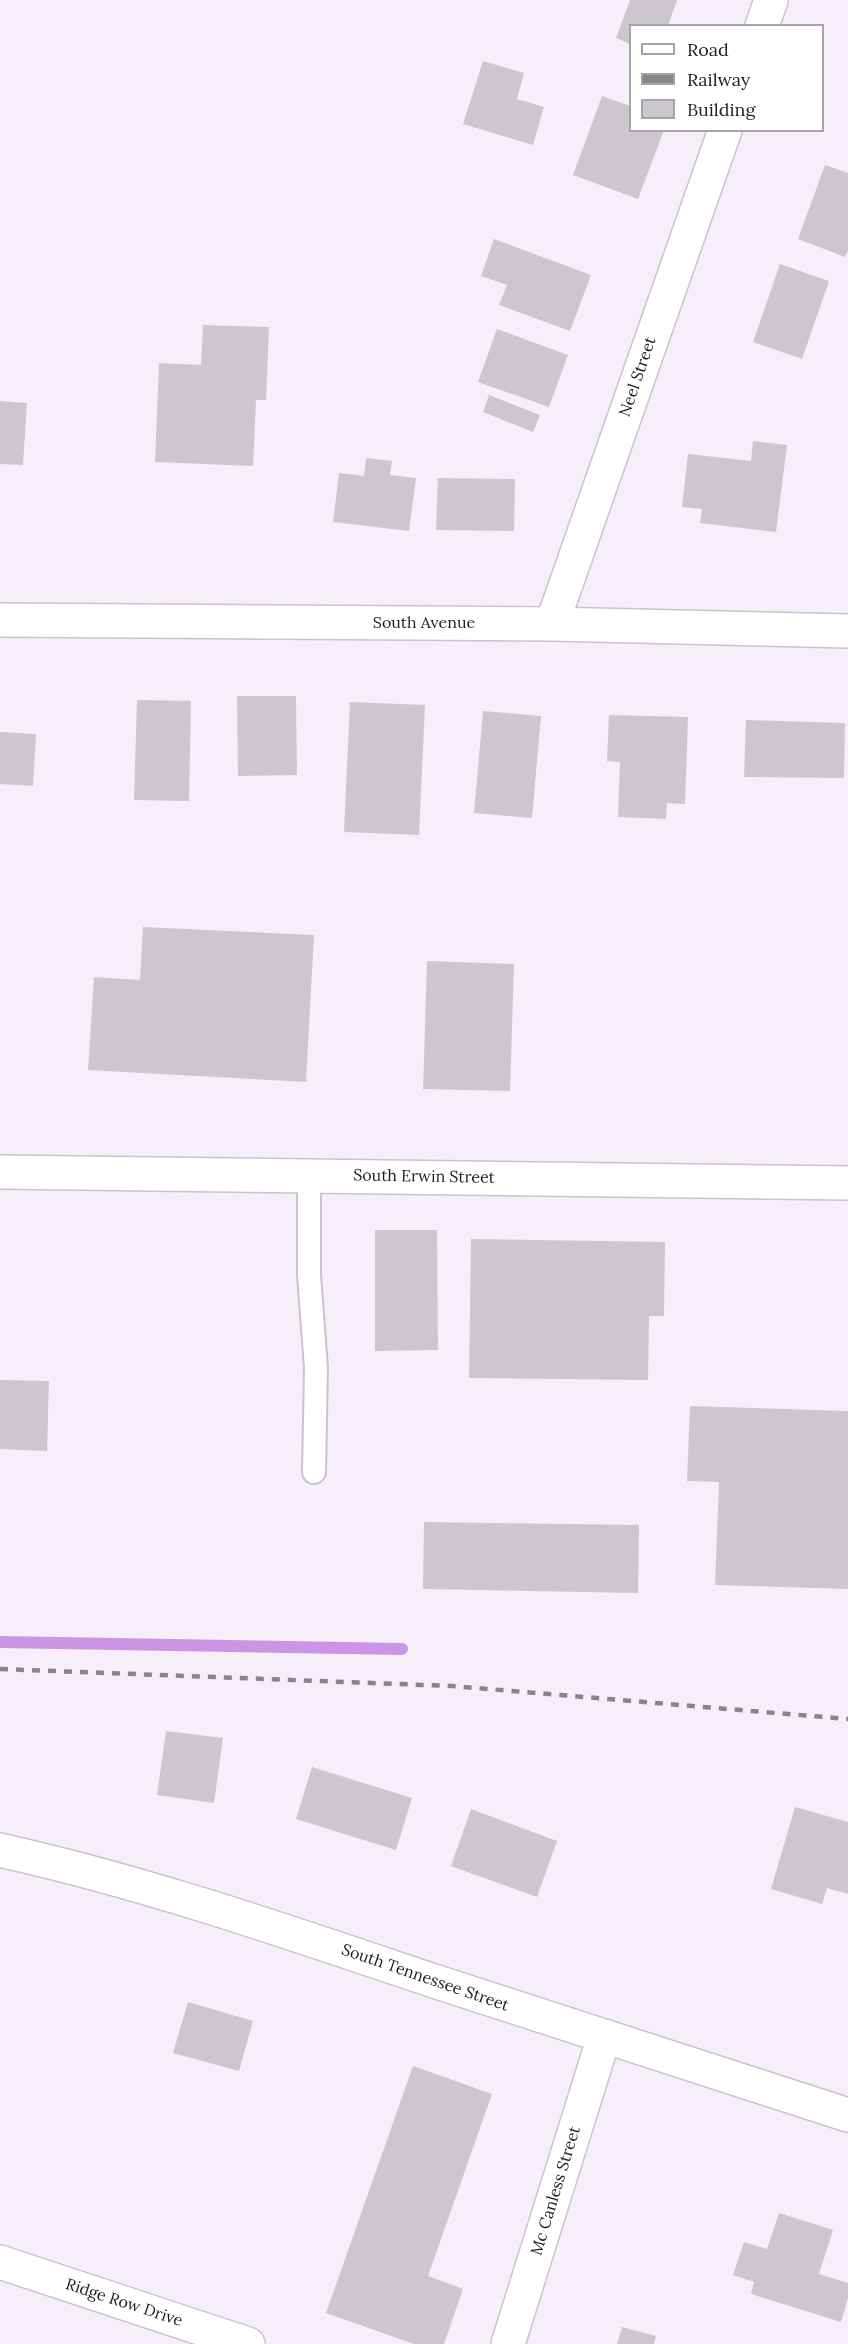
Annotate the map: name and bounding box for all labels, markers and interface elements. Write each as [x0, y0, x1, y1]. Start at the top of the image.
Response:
legend [629, 24, 824, 132]
text: Road [687, 38, 729, 61]
text: Railway [687, 68, 750, 91]
text: Building [687, 98, 755, 121]
street label: Neel Street [615, 335, 661, 419]
street label: South Avenue [373, 613, 475, 633]
street label: South Erwin Street [353, 1166, 495, 1188]
street label: South Tennessee Street [339, 1940, 511, 2016]
street label: Mc Canless Street [527, 2124, 585, 2258]
street label: Ridge Row Drive [63, 2275, 185, 2331]

